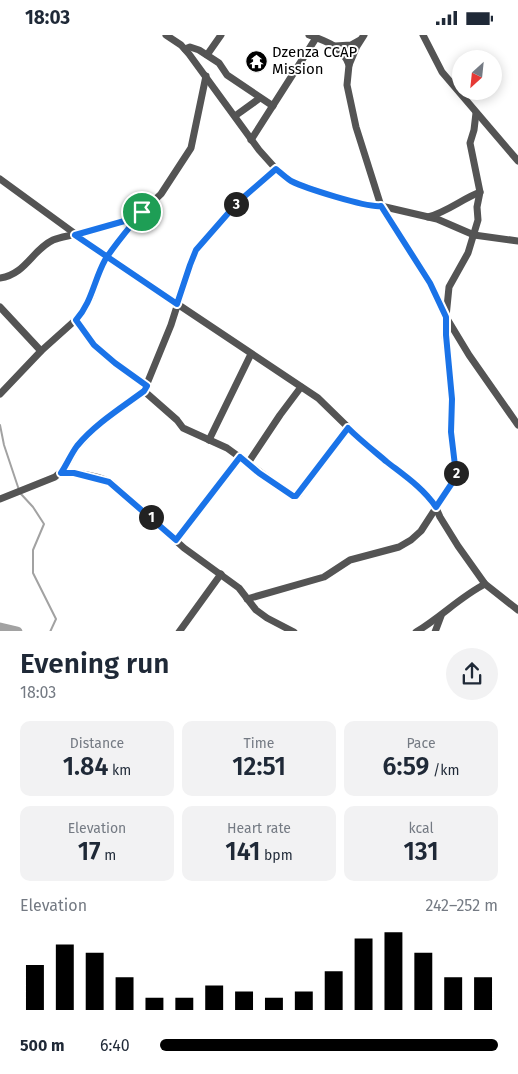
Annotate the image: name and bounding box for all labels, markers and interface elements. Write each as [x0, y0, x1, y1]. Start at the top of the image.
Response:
text: 18:03 [25, 6, 70, 29]
place label: Dzenza CCAP Mission [272, 43, 357, 78]
temple icon: Dzenza CCAP Mission [244, 49, 268, 73]
north arrow [452, 50, 502, 100]
map controls [452, 50, 502, 100]
pin [121, 191, 163, 233]
pin: 3 [224, 191, 248, 217]
text: 3 [233, 196, 240, 213]
icon: arrive [128, 198, 156, 226]
pin: 2 [444, 461, 468, 485]
text: 2 [453, 465, 460, 482]
pin: 1 [138, 505, 164, 529]
text: 1 [148, 509, 155, 526]
text: Evening run [20, 647, 169, 680]
button: share [446, 648, 498, 700]
text: 18:03 [20, 683, 56, 702]
text: Distance [70, 735, 124, 752]
text: Time [244, 735, 274, 752]
text: Pace [406, 735, 436, 752]
text: 1.84 [63, 752, 108, 782]
text: 12:51 [232, 752, 286, 782]
text: 6:59 [383, 752, 429, 782]
text: km [108, 762, 131, 779]
text: /km [429, 762, 459, 779]
text: Elevation [68, 820, 126, 837]
text: Heart rate [227, 820, 291, 837]
text: kcal [408, 820, 434, 837]
text: 17 [78, 837, 101, 867]
text: 141 [225, 837, 260, 867]
text: 131 [403, 837, 439, 867]
text: m [101, 847, 116, 864]
text: bpm [260, 847, 293, 864]
text: Elevation [20, 896, 87, 915]
text: 242–252 m [425, 896, 498, 915]
text: 500 m [20, 1036, 65, 1055]
text: 6:40 [100, 1036, 130, 1055]

